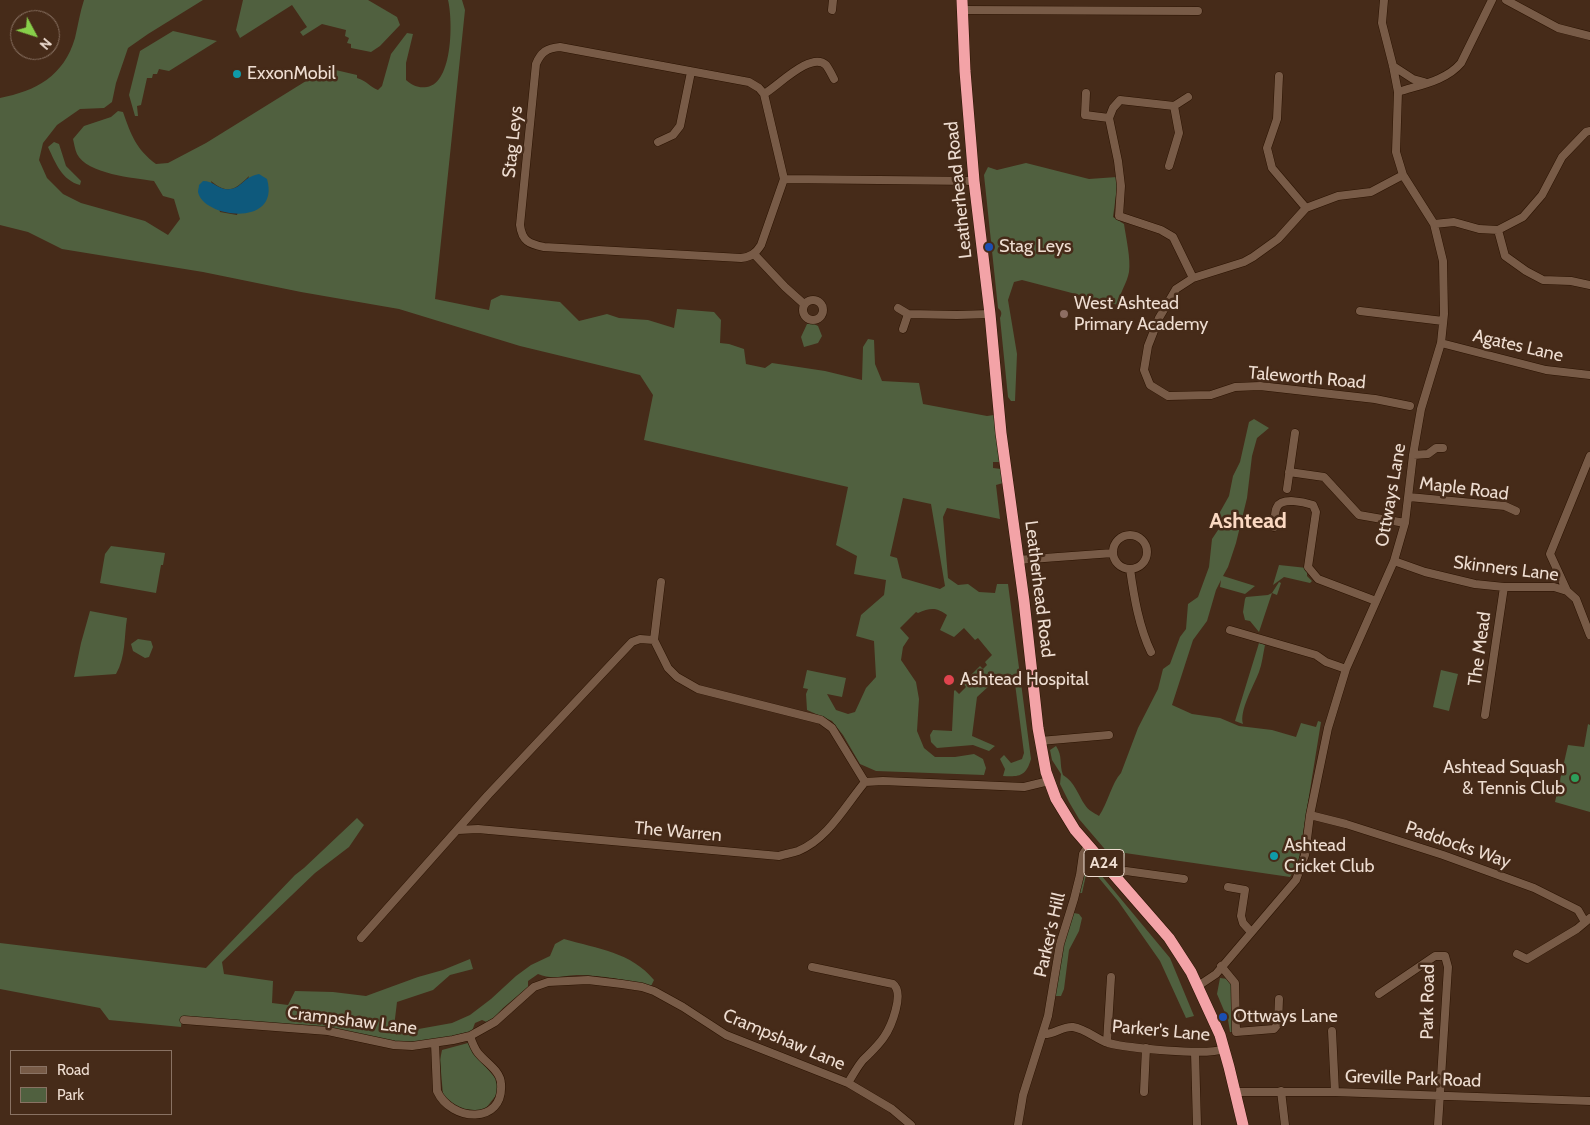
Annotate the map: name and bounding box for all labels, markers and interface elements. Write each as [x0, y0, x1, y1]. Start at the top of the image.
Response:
north arrow [10, 10, 60, 60]
text: N [36, 34, 56, 54]
place label: ExxonMobil [247, 63, 336, 85]
marker: ExxonMobil [231, 68, 243, 80]
street label: Stag Leys [498, 105, 528, 179]
street label: Leatherhead Road [941, 120, 977, 260]
place label: Stag Leys [999, 236, 1071, 258]
marker: Stag Leys [983, 241, 995, 253]
place label: West Ashtead Primary Academy [1074, 293, 1208, 336]
marker: West Ashtead Primary Academy [1058, 308, 1070, 320]
street label: Agates Lane [1471, 325, 1565, 367]
street label: Taleworth Road [1247, 362, 1367, 394]
street label: Ottways Lane [1371, 442, 1411, 548]
street label: Maple Road [1418, 473, 1510, 505]
district label: Ashtead [1209, 509, 1287, 535]
street label: Leatherhead Road [1020, 519, 1058, 659]
street label: Skinners Lane [1452, 552, 1560, 586]
street label: The Mead [1464, 610, 1496, 688]
place label: Ashtead Hospital [960, 669, 1089, 691]
marker: Ashtead Hospital [942, 673, 956, 687]
place label: Ashtead Squash & Tennis Club [1443, 757, 1565, 800]
marker: Ashtead Squash & Tennis Club [1569, 772, 1581, 784]
street label: The Warren [633, 817, 723, 847]
street label: Paddocks Way [1402, 817, 1514, 873]
place label: Ashtead Cricket Club [1284, 835, 1374, 878]
road number: A24 [1084, 850, 1124, 876]
marker: Ashtead Cricket Club [1268, 850, 1280, 862]
street label: Parker's Hill [1030, 891, 1070, 979]
street label: Park Road [1417, 964, 1439, 1040]
street label: Crampshaw Lane [286, 1002, 418, 1040]
street label: Crampshaw Lane [720, 1005, 848, 1075]
place label: Ottways Lane [1233, 1006, 1338, 1028]
marker: Ottways Lane [1217, 1011, 1229, 1023]
street label: Parker's Lane [1111, 1016, 1211, 1046]
legend [10, 1050, 172, 1115]
text: Road [57, 1061, 90, 1079]
street label: Greville Park Road [1344, 1066, 1482, 1092]
text: Park [57, 1086, 84, 1104]

